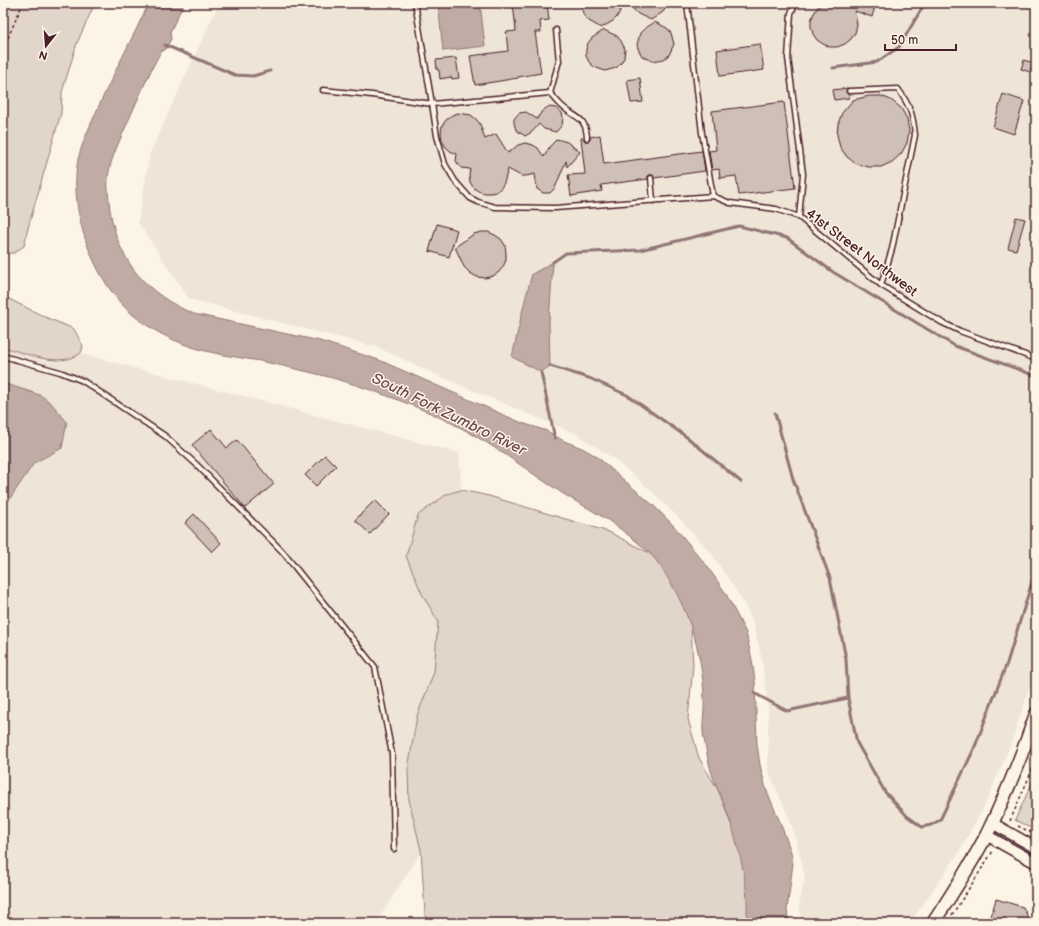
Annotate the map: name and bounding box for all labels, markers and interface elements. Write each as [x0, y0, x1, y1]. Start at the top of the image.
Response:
north arrow [26, 26, 66, 66]
scale bar [885, 26, 956, 52]
text: 50 m [891, 33, 918, 48]
text: N [37, 48, 49, 63]
street label: 41st Street Northwest [803, 205, 921, 300]
water label: South Fork Zumbro River [369, 369, 530, 461]

